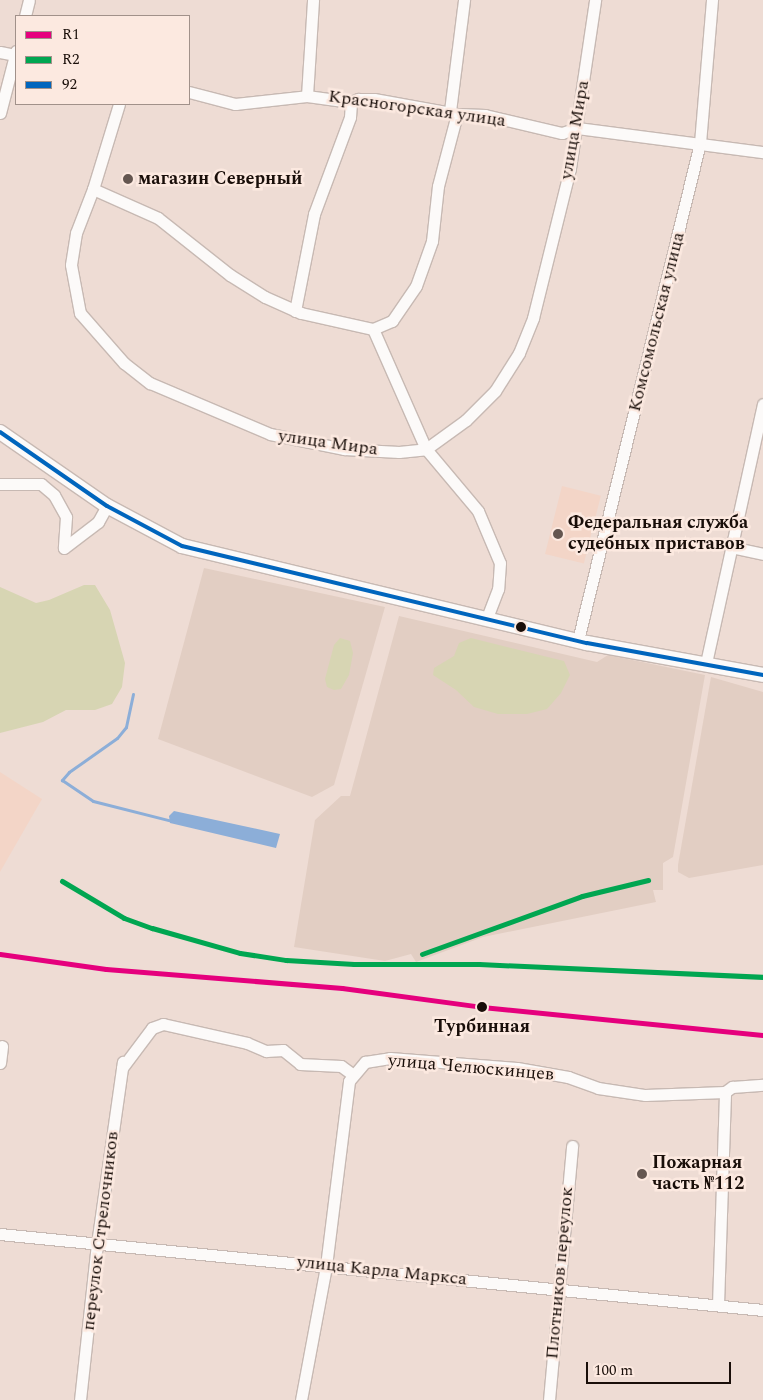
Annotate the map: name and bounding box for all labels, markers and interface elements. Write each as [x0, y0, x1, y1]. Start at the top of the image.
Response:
legend [15, 15, 190, 105]
text: R1 [62, 23, 79, 46]
text: R2 [62, 48, 79, 71]
text: 92 [62, 73, 77, 96]
street label: улица Мира [556, 79, 594, 181]
street label: Красногорская улица [327, 86, 507, 132]
place label: магазин Северный [138, 168, 303, 190]
marker: магазин Северный [122, 173, 134, 185]
street label: Комсомольская улица [624, 230, 690, 414]
street label: улица Мира [277, 425, 379, 461]
place label: Федеральная служба судебных приставов [568, 513, 748, 556]
marker: Федеральная служба судебных приставов [552, 528, 564, 540]
unlabelled marker [516, 622, 526, 632]
marker: Турбинная [475, 1000, 489, 1014]
place label: Турбинная [434, 1016, 530, 1038]
street label: улица Челюскинцев [387, 1050, 555, 1086]
street label: переулок Стрелочников [78, 1130, 124, 1332]
place label: Пожарная часть №112 [652, 1153, 744, 1196]
marker: Пожарная часть №112 [636, 1168, 648, 1180]
street label: Плотников переулок [542, 1186, 578, 1360]
street label: улица Карла Маркса [296, 1251, 468, 1291]
scale bar [588, 1352, 733, 1384]
text: 100 m [594, 1359, 633, 1382]

